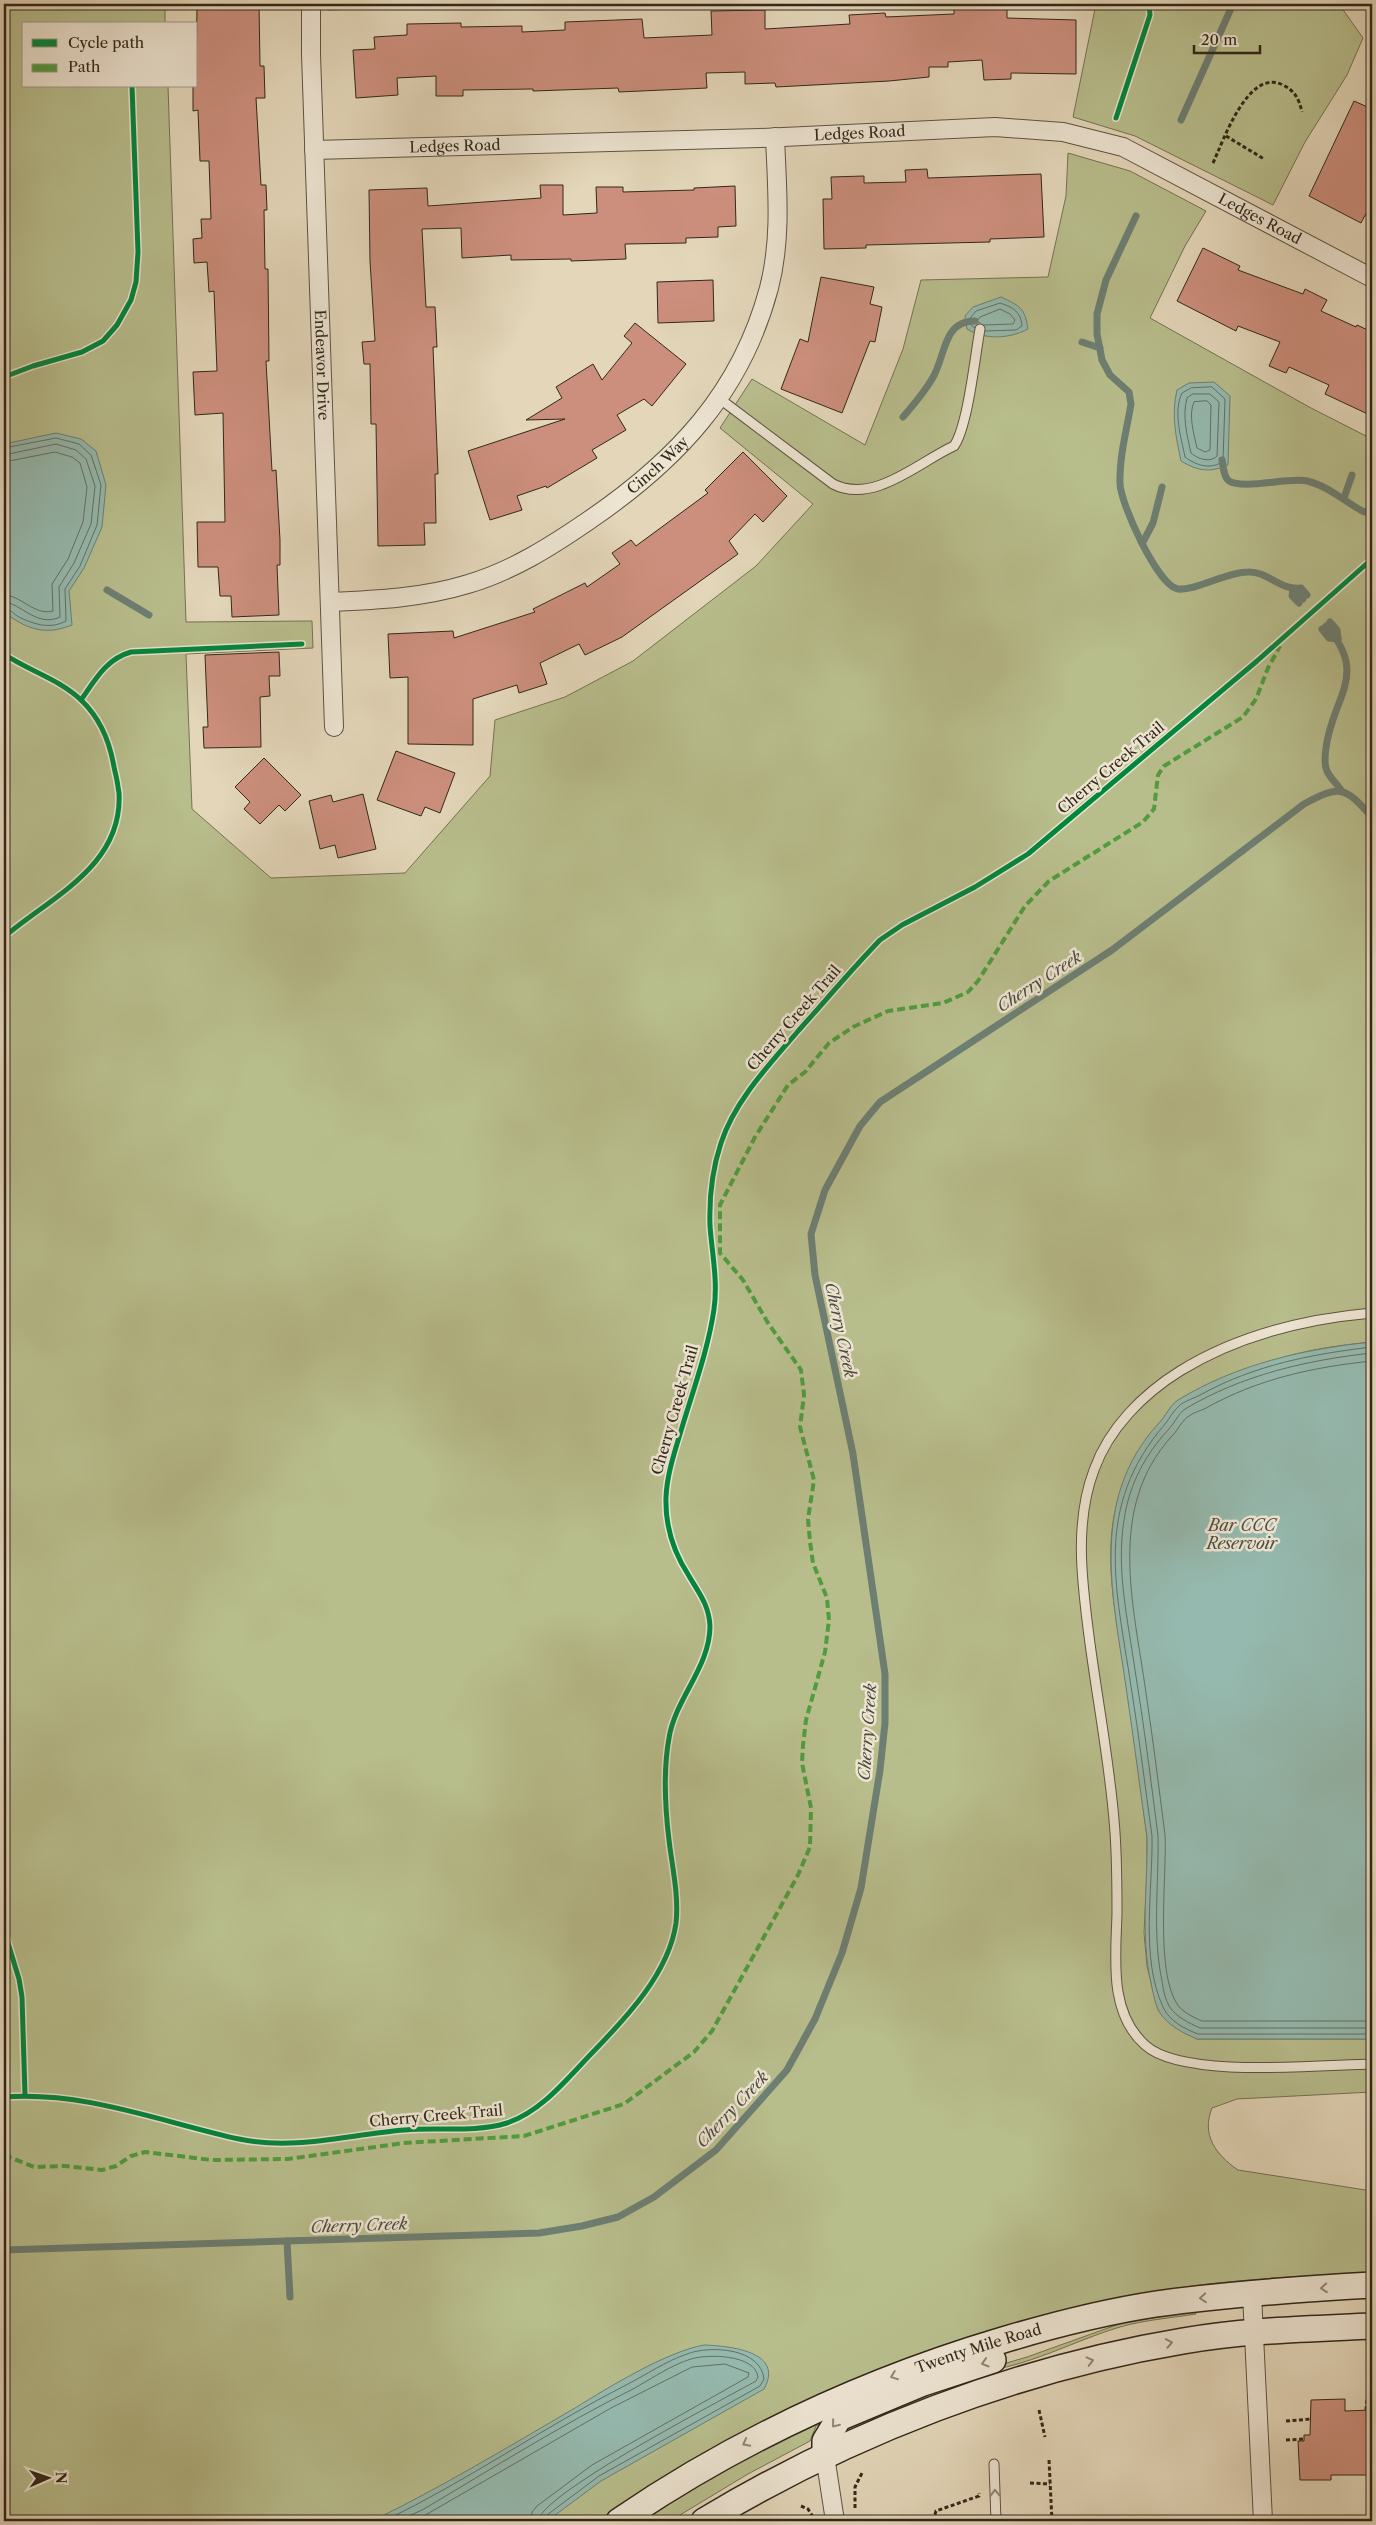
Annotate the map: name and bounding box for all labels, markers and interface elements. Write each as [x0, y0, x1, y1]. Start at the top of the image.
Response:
legend [22, 22, 198, 88]
scale bar [1194, 22, 1260, 54]
text: 20 m [1201, 30, 1237, 49]
text: Cycle path [68, 33, 145, 52]
text: Path [68, 57, 101, 76]
street label: Ledges Road [814, 121, 906, 144]
street label: Ledges Road [409, 135, 501, 156]
street label: Ledges Road [1215, 189, 1305, 248]
street label: Endeavor Drive [311, 309, 334, 420]
street label: Cinch Way [623, 432, 693, 498]
street label: Cherry Creek Trail [1053, 717, 1168, 818]
water label: Cherry Creek [993, 946, 1086, 1016]
street label: Cherry Creek Trail [743, 961, 845, 1074]
water label: Cherry Creek [821, 1280, 861, 1380]
street label: Cherry Creek Trail [647, 1342, 702, 1477]
water label: Bar CCC Reservoir [1205, 1515, 1279, 1553]
water label: Cherry Creek [854, 1682, 880, 1781]
water label: Cherry Creek [692, 2066, 773, 2151]
street label: Cherry Creek Trail [368, 2100, 504, 2131]
water label: Cherry Creek [310, 2213, 408, 2237]
one-way arrow [1319, 2282, 1327, 2293]
one-way arrow [1199, 2293, 1207, 2304]
street label: Twenty Mile Road [912, 2319, 1043, 2377]
one-way arrow [1164, 2339, 1173, 2349]
one-way arrow [1086, 2356, 1095, 2367]
one-way arrow [981, 2357, 989, 2367]
one-way arrow [890, 2370, 898, 2380]
one-way arrow [832, 2418, 841, 2427]
one-way arrow [742, 2437, 751, 2447]
north arrow [22, 2452, 72, 2502]
text: N [52, 2471, 70, 2484]
one-way arrow [989, 2488, 1000, 2496]

